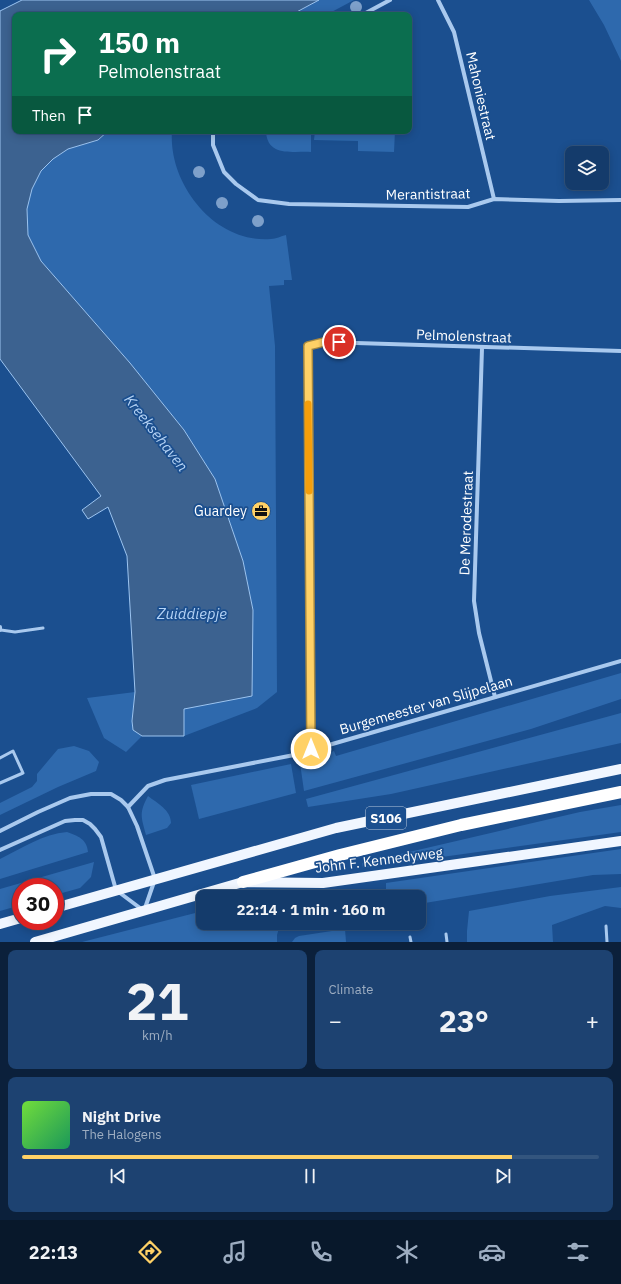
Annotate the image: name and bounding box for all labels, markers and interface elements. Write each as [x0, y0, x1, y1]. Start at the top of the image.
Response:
text: 150 m [98, 24, 180, 61]
icon: right [32, 28, 84, 80]
street label: Mahoniestraat [462, 50, 500, 142]
text: Pelmolenstraat [98, 60, 221, 83]
icon: arrive [74, 104, 96, 126]
text: Then [32, 106, 66, 125]
map controls [565, 146, 609, 190]
button: layers [565, 146, 609, 190]
street label: Merantistraat [386, 184, 471, 204]
pin [322, 325, 356, 359]
street label: Pelmolenstraat [416, 325, 512, 347]
icon: arrive [328, 331, 350, 353]
water label: Kreeksehaven [120, 390, 192, 475]
street label: De Merodestraat [455, 470, 477, 576]
office icon: Guardey [250, 500, 272, 522]
place label: Guardey [194, 502, 247, 520]
water label: Zuiddiepje [156, 604, 227, 623]
street label: Burgemeester van Slijpelaan [337, 672, 515, 738]
position arrow [290, 728, 332, 770]
road number: S106 [366, 807, 406, 829]
street label: John F. Kennedyweg [314, 843, 445, 877]
speed limit sign: 30 [12, 878, 64, 930]
text: 22:14 · 1 min · 160 m [237, 900, 385, 919]
text: 21 [126, 967, 188, 1034]
text: Climate [329, 981, 373, 998]
text: 23° [439, 1001, 489, 1040]
text: − [329, 1006, 342, 1035]
text: + [586, 1006, 599, 1035]
text: km/h [142, 1027, 173, 1044]
text: Night Drive [82, 1107, 161, 1126]
text: The Halogens [82, 1126, 162, 1143]
icon: previous [107, 1165, 129, 1187]
icon: pause [299, 1165, 321, 1187]
icon: next [492, 1165, 514, 1187]
icon: directions [136, 1238, 164, 1266]
icon: music [221, 1238, 249, 1266]
icon: phone [307, 1238, 335, 1266]
icon: climate [393, 1238, 421, 1266]
icon: car [478, 1238, 506, 1266]
icon: filters [564, 1238, 592, 1266]
text: 22:13 [29, 1241, 78, 1264]

